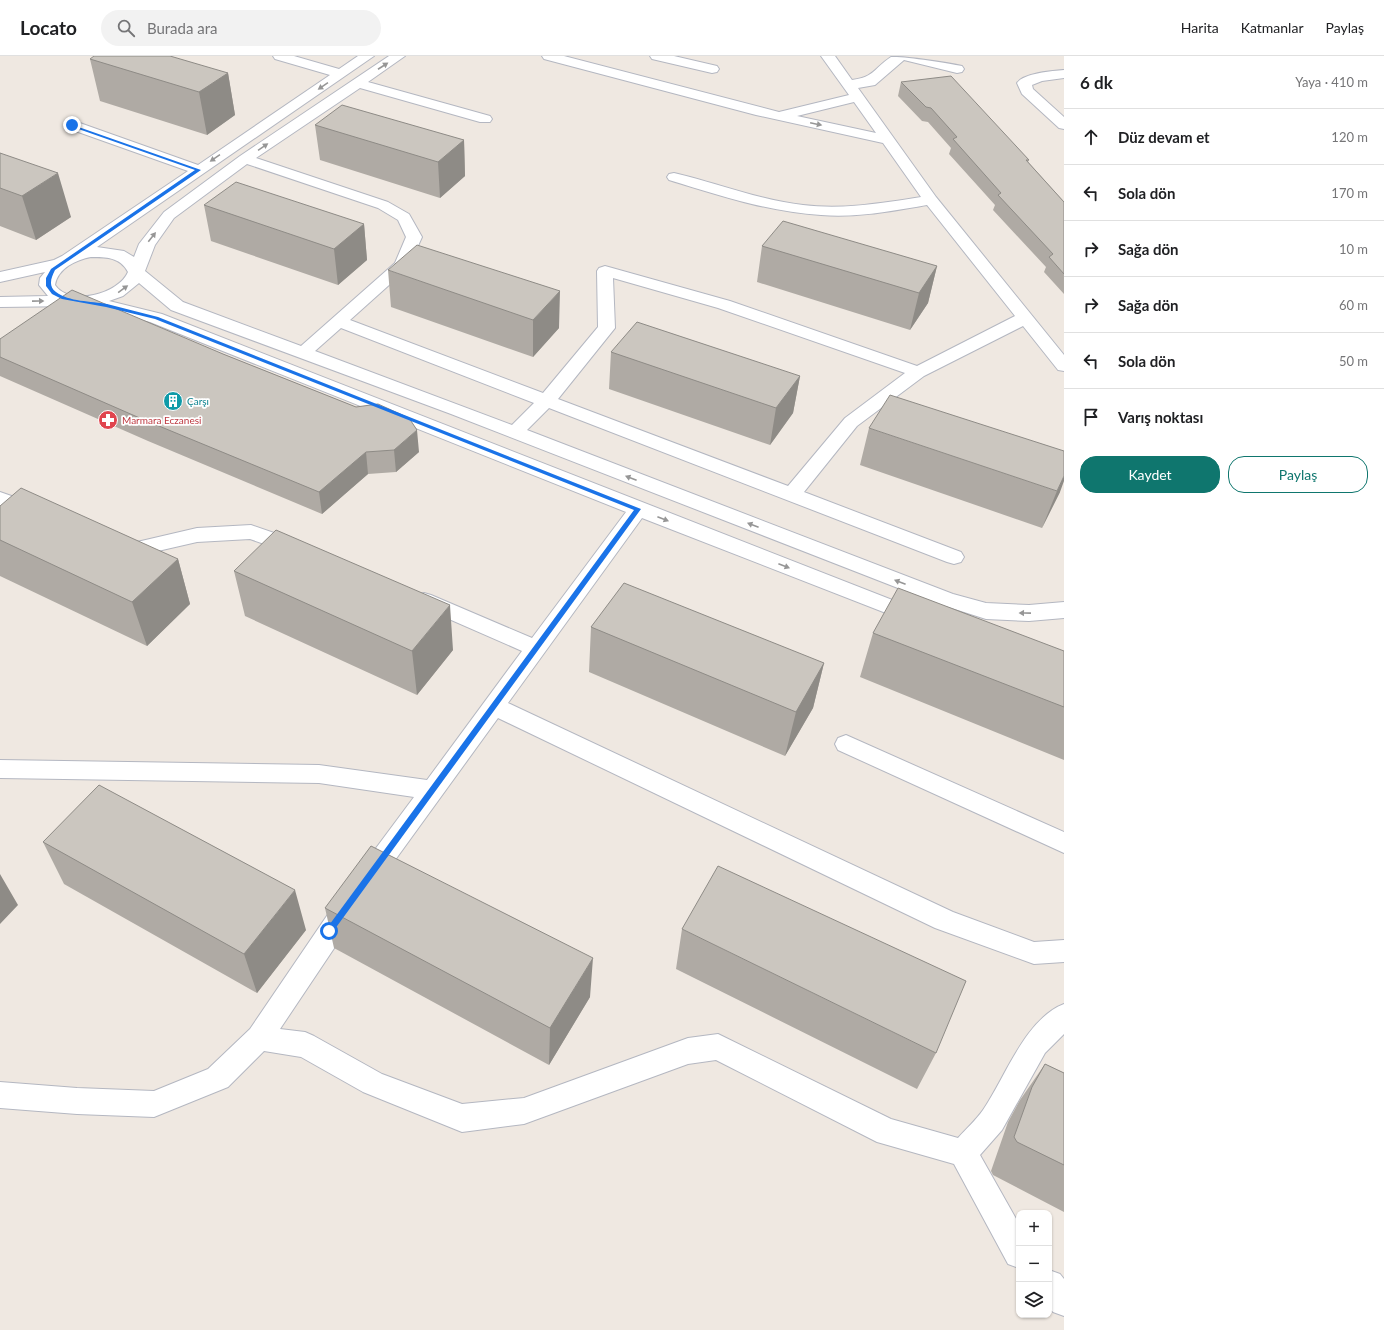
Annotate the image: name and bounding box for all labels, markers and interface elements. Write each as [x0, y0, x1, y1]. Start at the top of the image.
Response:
search box [101, 10, 381, 46]
text: Locato [20, 16, 77, 39]
icon: search [115, 17, 137, 39]
text: Burada ara [147, 19, 218, 37]
text: Harita [1181, 19, 1219, 36]
text: Katmanlar [1241, 19, 1303, 36]
text: Paylaş [1325, 19, 1364, 36]
one-way arrow [378, 62, 388, 70]
text: 6 dk [1080, 72, 1113, 93]
text: Yaya · 410 m [1295, 74, 1368, 90]
one-way arrow [317, 82, 329, 89]
route end [63, 116, 81, 134]
one-way arrow [810, 122, 822, 128]
icon: ahead [1080, 126, 1102, 148]
text: Düz devam et [1118, 128, 1210, 146]
text: 120 m [1331, 129, 1368, 145]
one-way arrow [258, 143, 268, 151]
one-way arrow [210, 154, 220, 162]
icon: left [1080, 182, 1102, 204]
text: Sola dön [1118, 184, 1175, 202]
text: 170 m [1331, 185, 1368, 201]
one-way arrow [148, 231, 156, 242]
icon: right [1080, 238, 1102, 260]
text: Sağa dön [1118, 240, 1179, 258]
text: 10 m [1339, 241, 1368, 257]
one-way arrow [118, 285, 129, 293]
icon: right [1080, 294, 1102, 316]
text: Sağa dön [1118, 296, 1179, 314]
text: 60 m [1339, 297, 1368, 313]
one-way arrow [32, 298, 45, 304]
icon: left [1080, 350, 1102, 372]
text: Sola dön [1118, 352, 1175, 370]
text: 50 m [1339, 353, 1368, 369]
building icon: Çarşı [162, 390, 184, 412]
place label: Çarşı [187, 395, 209, 407]
icon: arrive [1080, 406, 1102, 428]
text: Varış noktası [1118, 408, 1203, 426]
pharmacy icon: Marmara Eczanesi [97, 409, 119, 431]
place label: Marmara Eczanesi [122, 414, 201, 426]
button: Kaydet [1080, 456, 1220, 493]
button: Paylaş [1228, 456, 1368, 493]
one-way arrow [625, 475, 637, 481]
one-way arrow [658, 516, 670, 522]
one-way arrow [746, 522, 758, 528]
one-way arrow [779, 563, 791, 569]
one-way arrow [894, 578, 906, 584]
one-way arrow [1018, 610, 1031, 616]
route start [320, 922, 338, 940]
map controls [1016, 1210, 1052, 1318]
button: + [1016, 1210, 1052, 1246]
button: − [1016, 1246, 1052, 1282]
button: layers [1016, 1282, 1052, 1318]

